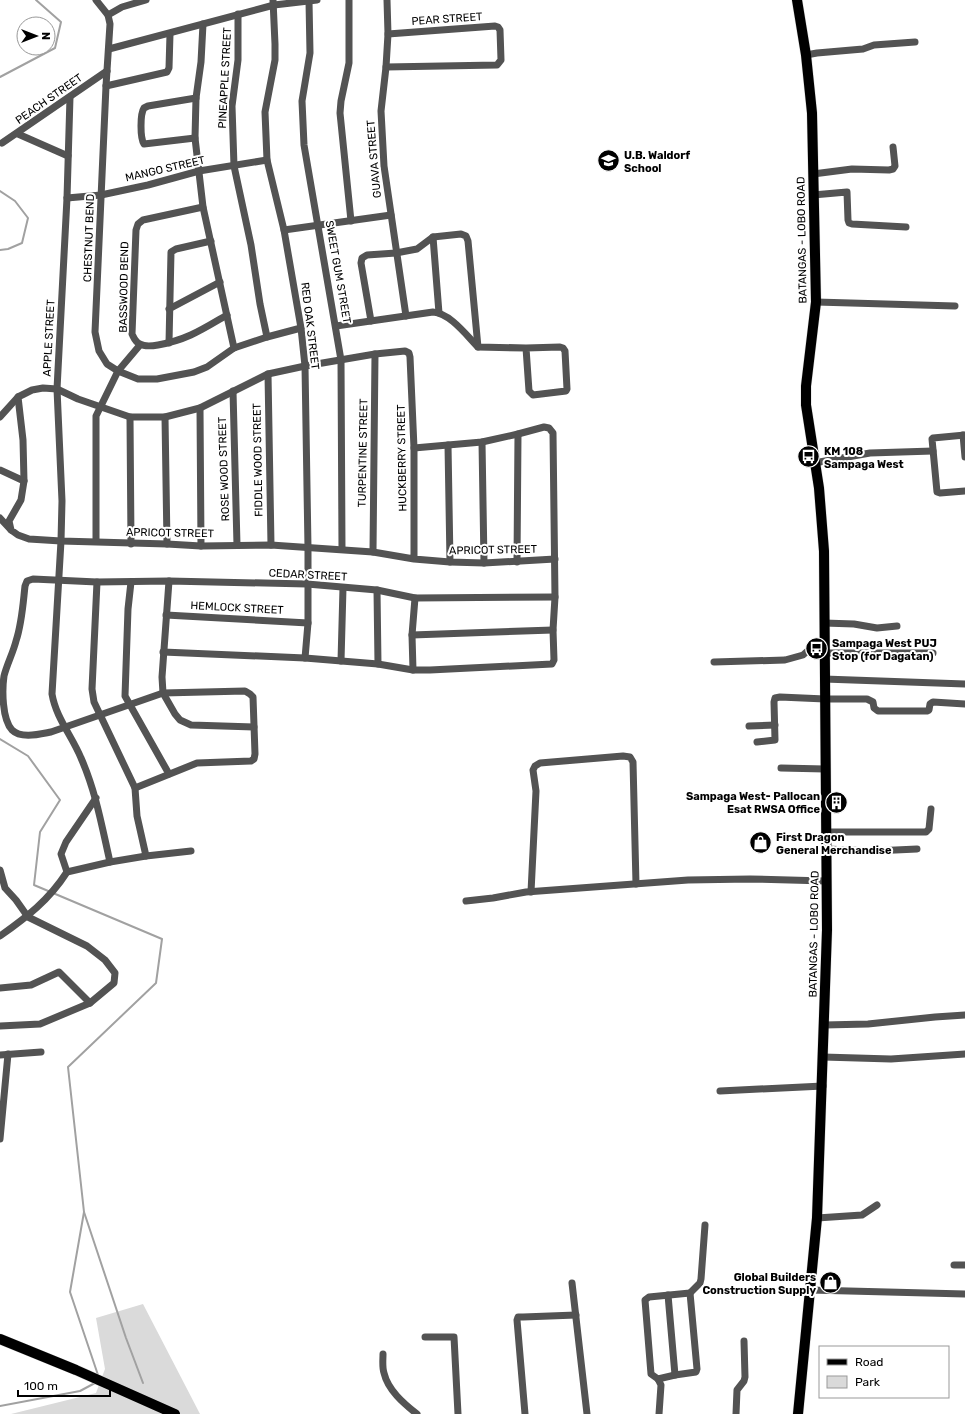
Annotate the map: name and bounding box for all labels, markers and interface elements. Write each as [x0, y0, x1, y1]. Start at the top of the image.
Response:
street label: PEAR STREET [411, 10, 484, 28]
north arrow [16, 16, 56, 56]
street label: PINEAPPLE STREET [216, 26, 234, 129]
text: N [39, 32, 52, 40]
street label: PEACH STREET [13, 71, 86, 127]
street label: GUAVA STREET [364, 119, 384, 199]
school or university icon: U.B. Waldorf School [596, 148, 622, 174]
place label: U.B. Waldorf School [624, 149, 690, 175]
street label: MANGO STREET [124, 153, 207, 184]
street label: BATANGAS - LOBO ROAD [794, 176, 810, 304]
street label: CHESTNUT BEND [81, 194, 97, 282]
street label: SWEET GUM STREET [323, 219, 354, 325]
street label: BASSWOOD BEND [117, 241, 131, 333]
street label: RED OAK STREET [298, 282, 322, 371]
street label: APPLE STREET [40, 299, 58, 377]
street label: TURPENTINE STREET [356, 398, 370, 508]
street label: FIDDLE WOOD STREET [250, 402, 265, 517]
street label: HUCKBERRY STREET [395, 404, 409, 512]
street label: ROSE WOOD STREET [216, 416, 232, 521]
bus stop icon: KM 108 Sampaga West [796, 444, 822, 470]
place label: KM 108 Sampaga West [824, 445, 904, 471]
street label: APRICOT STREET [126, 526, 215, 540]
street label: APRICOT STREET [449, 543, 538, 557]
street label: CEDAR STREET [268, 566, 348, 584]
street label: HEMLOCK STREET [190, 599, 285, 617]
bus stop icon: Sampaga West PUJ Stop (for Dagatan) [804, 636, 830, 662]
place label: Sampaga West PUJ Stop (for Dagatan) [832, 637, 937, 663]
building icon: Sampaga West- Pallocan Esat RWSA Office [823, 789, 849, 815]
place label: Sampaga West- Pallocan Esat RWSA Office [686, 790, 820, 816]
shop icon: First Dragon General Merchandise [748, 830, 774, 856]
place label: First Dragon General Merchandise [776, 831, 892, 857]
street label: BATANGAS - LOBO ROAD [806, 870, 822, 998]
shop icon: Global Builders Construction Supply [818, 1270, 844, 1296]
place label: Global Builders Construction Supply [702, 1271, 816, 1297]
legend [819, 1346, 949, 1398]
text: Road [855, 1355, 883, 1369]
scale bar [18, 1372, 110, 1398]
text: Park [855, 1375, 881, 1389]
text: 100 m [24, 1379, 58, 1393]

